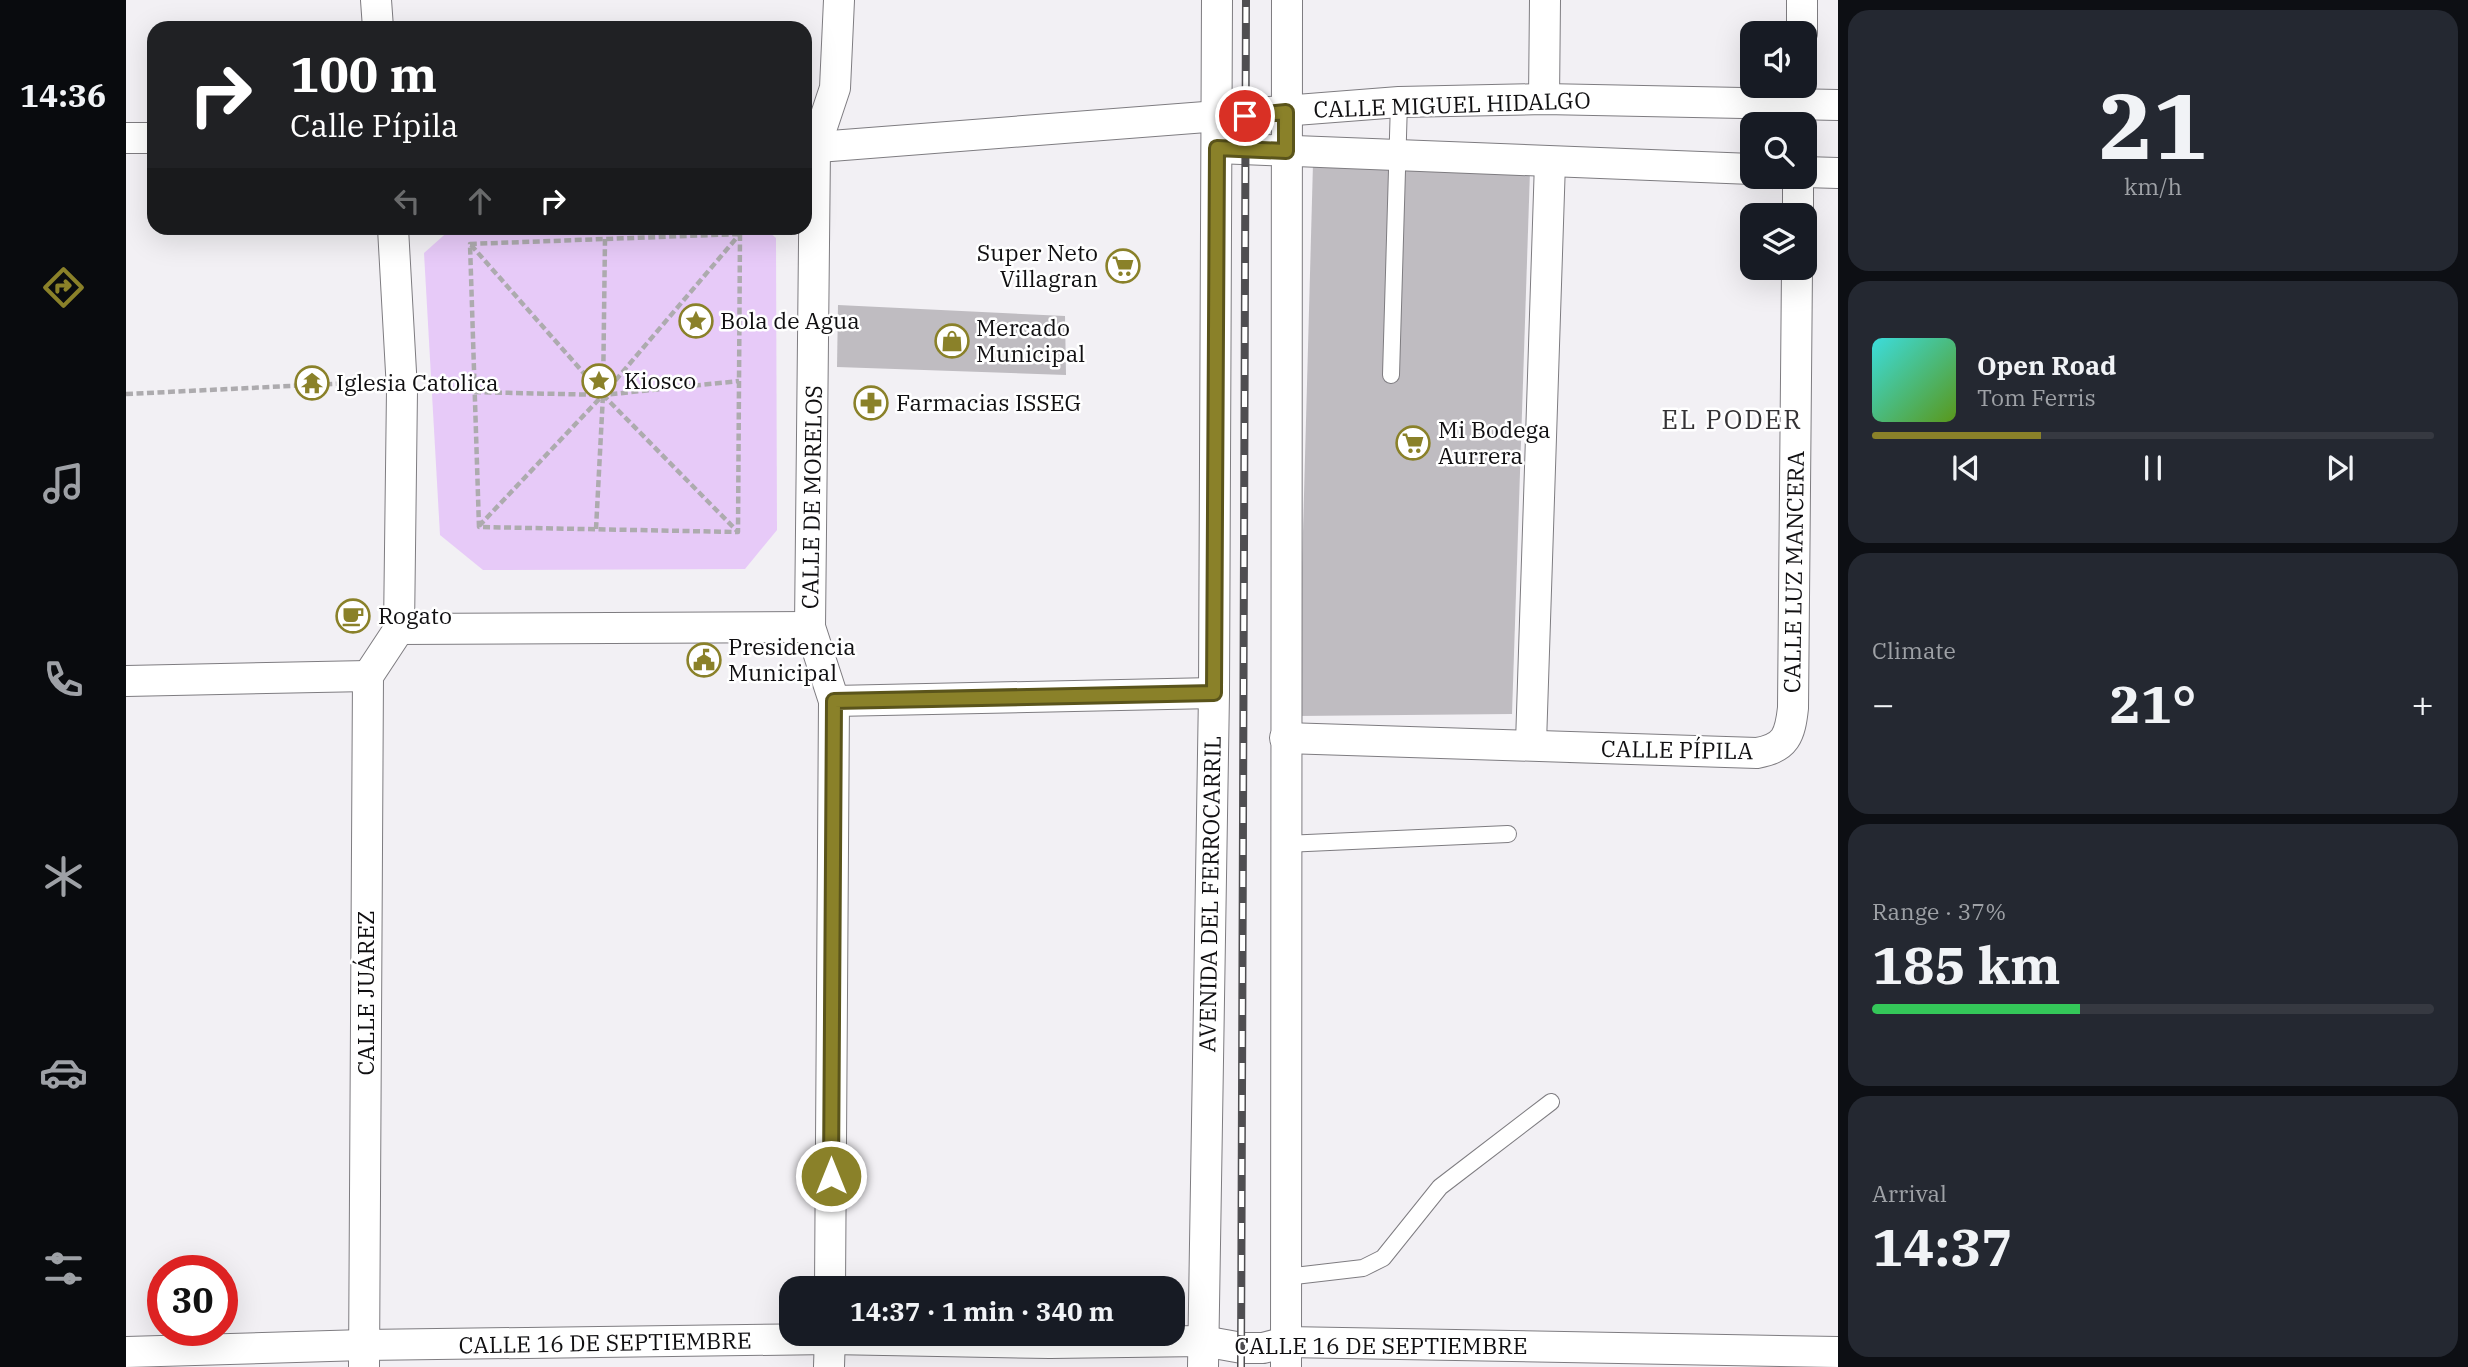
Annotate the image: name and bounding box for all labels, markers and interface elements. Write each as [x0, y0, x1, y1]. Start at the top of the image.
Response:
map controls [1740, 21, 1817, 280]
button: sound [1740, 21, 1817, 98]
text: 100 m [290, 42, 437, 105]
icon: right [175, 49, 266, 140]
text: 21 [2098, 66, 2208, 184]
text: 14:36 [20, 74, 106, 116]
street label: CALLE MIGUEL HIDALGO [1313, 84, 1591, 124]
pin [1215, 86, 1275, 146]
icon: arrive [1226, 97, 1264, 135]
text: Calle Pípila [290, 104, 459, 146]
button: search [1740, 112, 1817, 189]
text: km/h [2124, 171, 2182, 201]
icon: left [388, 182, 426, 220]
icon: ahead [461, 182, 499, 220]
icon: right [534, 182, 572, 220]
button: layers [1740, 203, 1817, 280]
place label: Super Neto Villagran [977, 237, 1098, 293]
supermarket icon: Super Neto Villagran [1104, 247, 1142, 285]
icon: directions [39, 263, 88, 312]
place icon: Bola de Agua [677, 302, 715, 340]
place label: Bola de Agua [720, 305, 860, 335]
place label: Mercado Municipal [976, 312, 1085, 368]
shop icon: Mercado Municipal [933, 322, 971, 360]
text: Open Road [1977, 348, 2116, 382]
place icon: Kiosco [580, 362, 618, 400]
temple icon: Iglesia Catolica [293, 364, 331, 402]
place label: Kiosco [624, 365, 696, 395]
place label: Iglesia Catolica [336, 367, 499, 397]
text: Tom Ferris [1977, 382, 2096, 412]
pharmacy icon: Farmacias ISSEG [852, 384, 890, 422]
street label: CALLE DE MORELOS [794, 385, 828, 609]
place label: Farmacias ISSEG [896, 387, 1081, 417]
district label: EL PODER [1661, 402, 1803, 436]
place label: Mi Bodega Aurrera [1438, 414, 1551, 470]
supermarket icon: Mi Bodega Aurrera [1394, 424, 1432, 462]
icon: previous [1947, 449, 1985, 487]
icon: pause [2134, 449, 2172, 487]
icon: next [2321, 449, 2359, 487]
street label: CALLE LUZ MANCERA [1776, 450, 1810, 693]
icon: music [39, 459, 88, 508]
cafe icon: Rogato [334, 597, 372, 635]
place label: Rogato [378, 600, 452, 630]
place label: Presidencia Municipal [728, 631, 856, 687]
text: Climate [1872, 635, 1956, 665]
public building icon: Presidencia Municipal [685, 641, 723, 679]
icon: phone [39, 655, 88, 704]
text: 21° [2110, 670, 2196, 737]
text: − [1872, 679, 1895, 728]
text: + [2411, 679, 2434, 728]
street label: CALLE PÍPILA [1601, 733, 1754, 765]
street label: AVENIDA DEL FERROCARRIL [1191, 735, 1227, 1053]
icon: climate [39, 852, 88, 901]
text: Range · 37% [1872, 896, 2006, 926]
street label: CALLE JUÁREZ [350, 910, 380, 1076]
text: 185 km [1872, 931, 2061, 998]
icon: car [39, 1048, 88, 1097]
position arrow [794, 1139, 868, 1213]
text: Arrival [1872, 1178, 1947, 1208]
text: 14:37 [1872, 1213, 2013, 1280]
icon: filters [39, 1244, 88, 1293]
speed limit sign: 30 [147, 1255, 238, 1346]
text: 14:37 · 1 min · 340 m [850, 1294, 1114, 1328]
street label: CALLE 16 DE SEPTIEMBRE [458, 1324, 752, 1360]
street label: CALLE 16 DE SEPTIEMBRE [1234, 1330, 1528, 1360]

